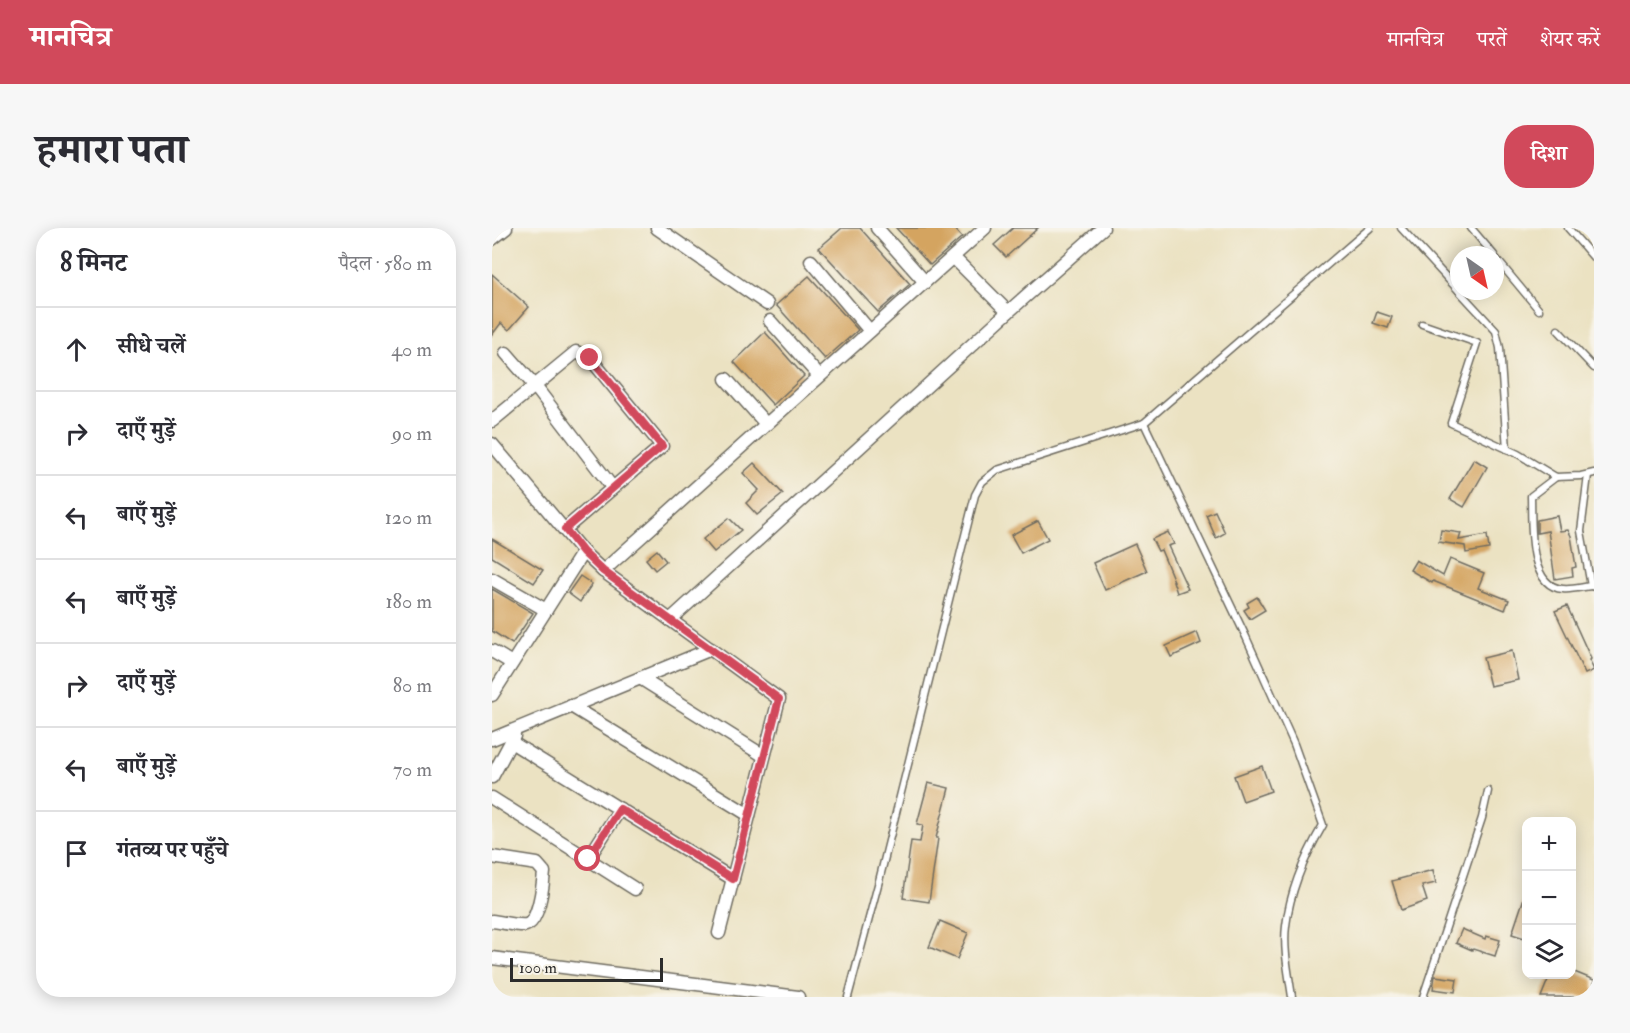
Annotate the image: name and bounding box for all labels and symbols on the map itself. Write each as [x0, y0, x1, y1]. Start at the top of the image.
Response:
north arrow [1450, 246, 1504, 300]
route end [576, 344, 602, 370]
route start [574, 845, 600, 871]
scale bar [510, 955, 663, 982]

